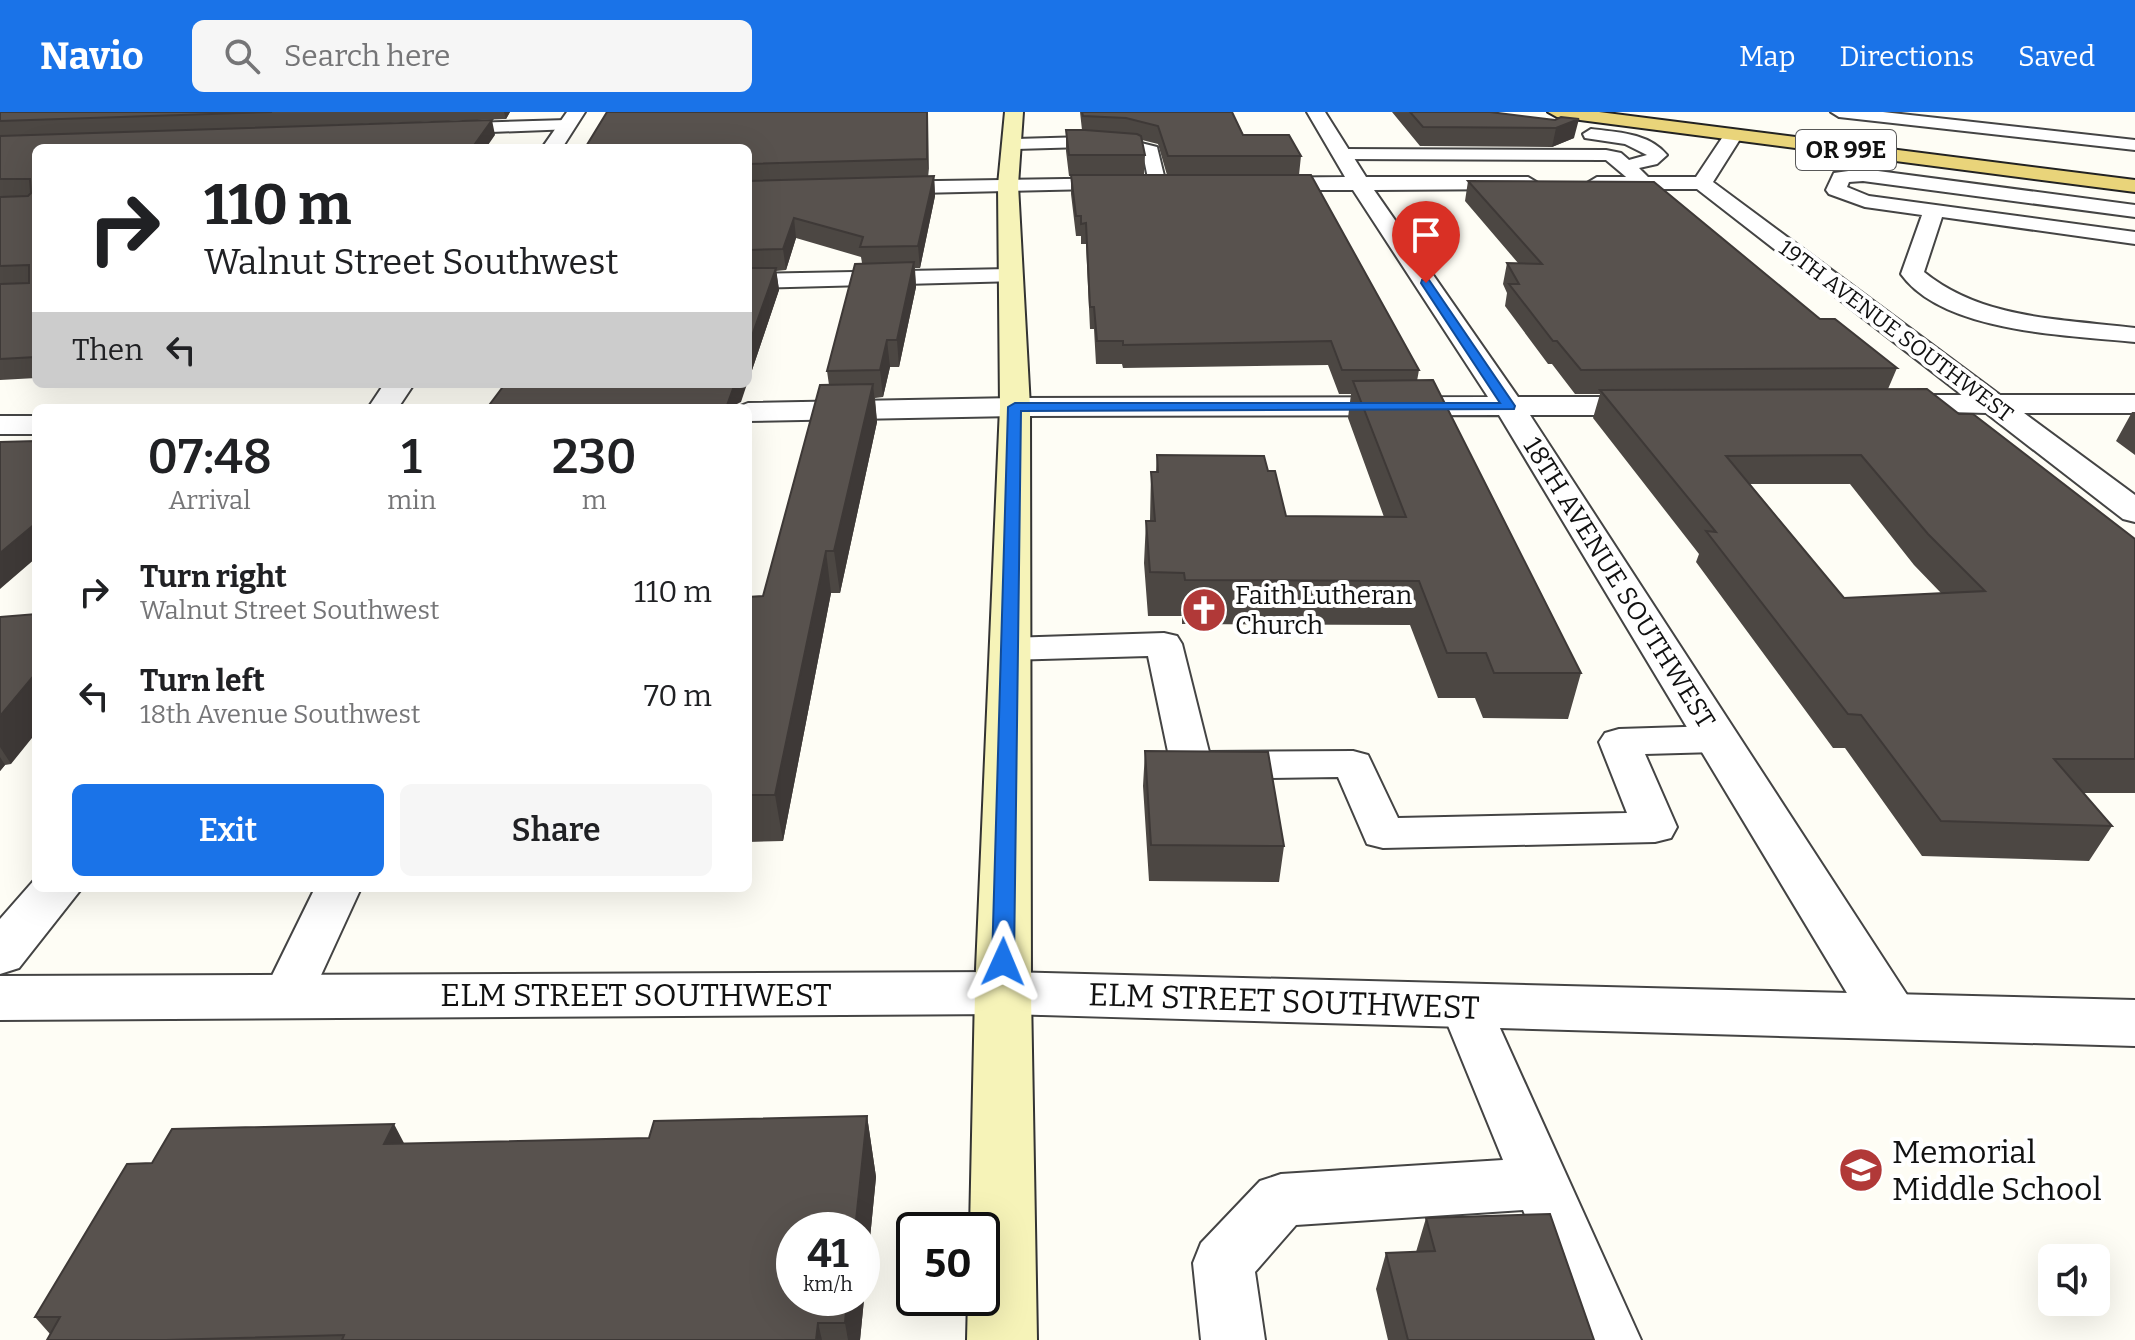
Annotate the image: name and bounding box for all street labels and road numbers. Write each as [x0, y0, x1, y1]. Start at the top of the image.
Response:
road number: OR 99E [1796, 130, 1896, 170]
street label: 19TH AVENUE SOUTHWEST [1774, 234, 2018, 428]
street label: 18TH AVENUE SOUTHWEST [1516, 432, 1722, 734]
street label: ELM STREET SOUTHWEST [1088, 975, 1480, 1027]
street label: ELM STREET SOUTHWEST [440, 976, 832, 1014]

